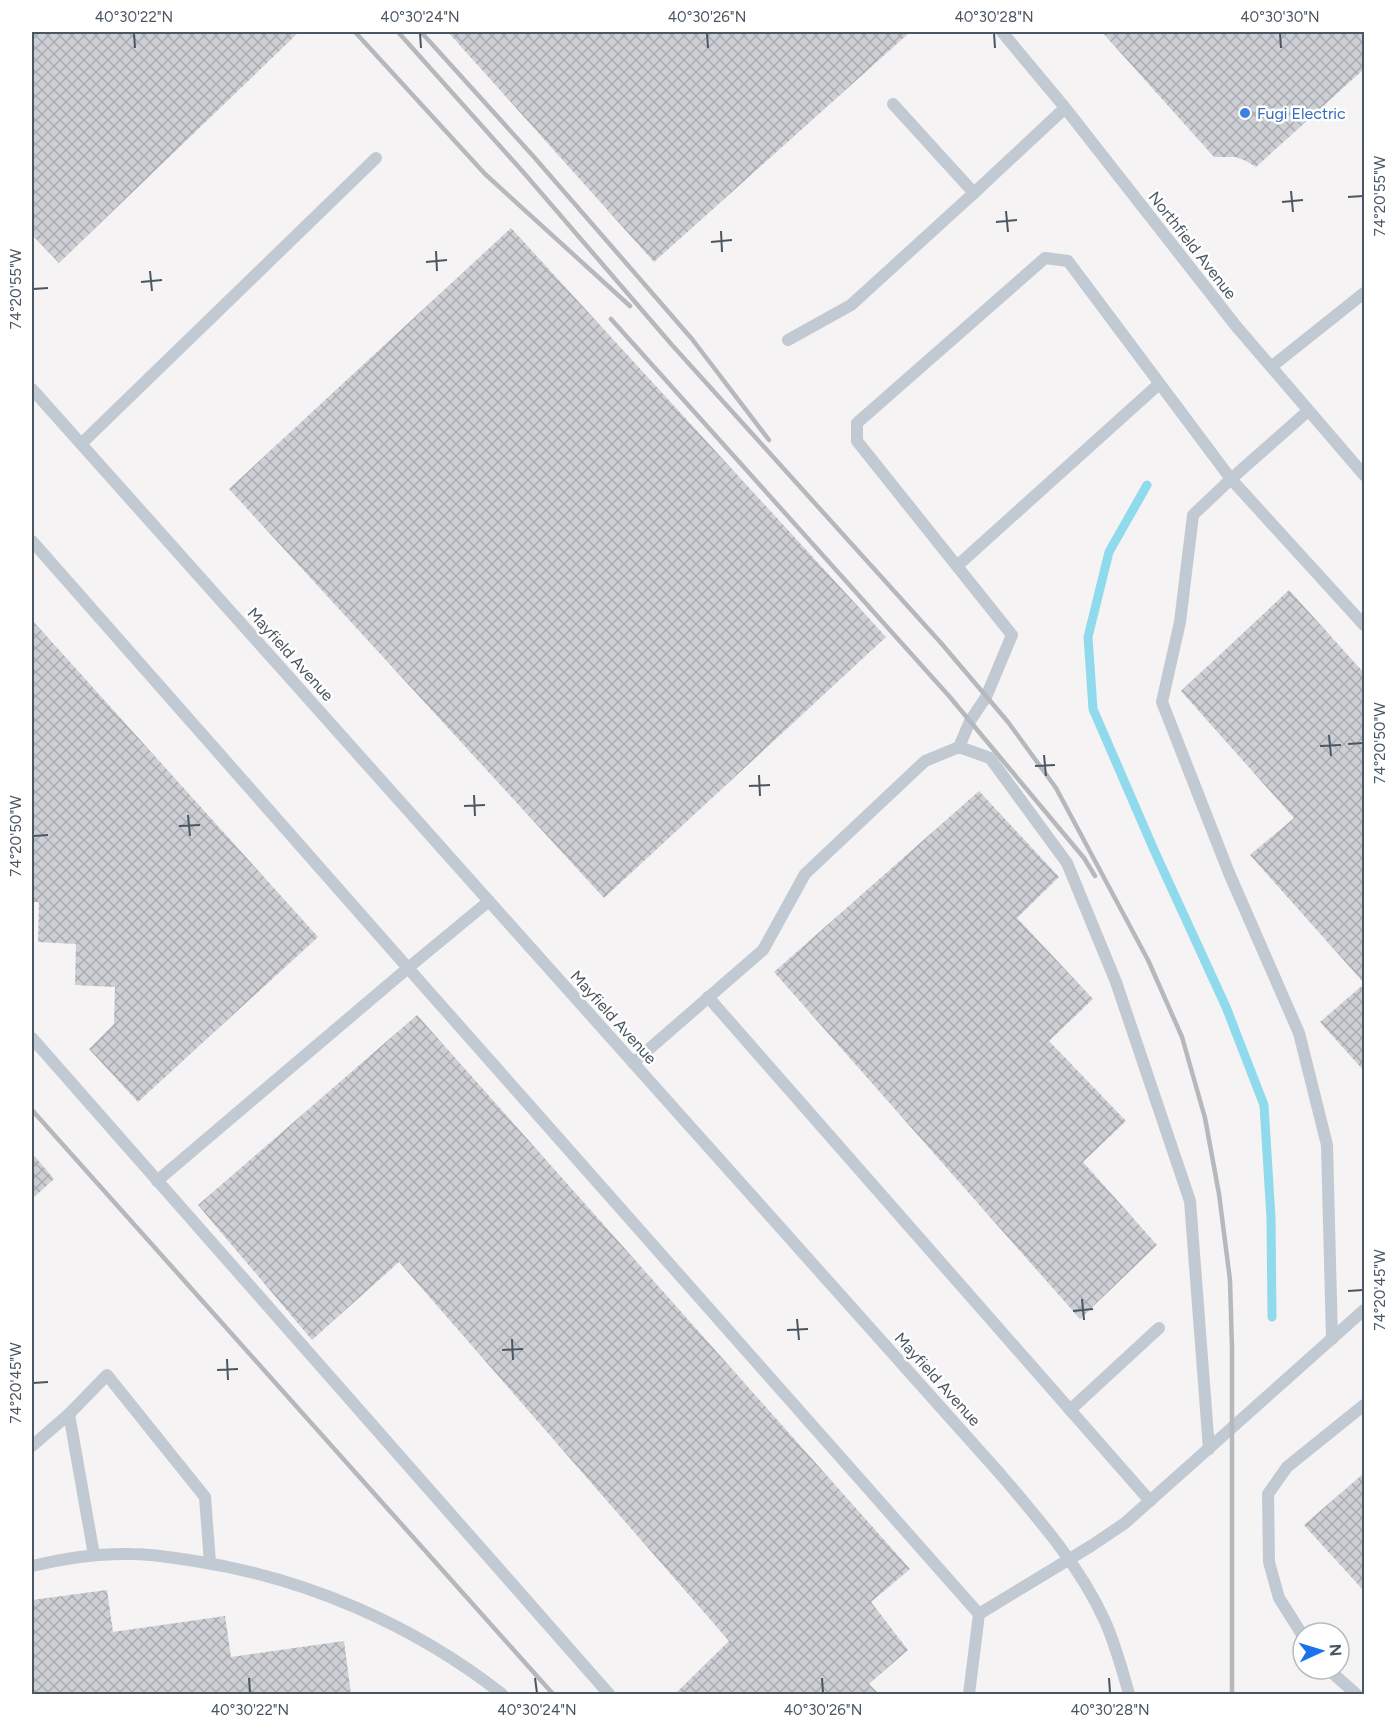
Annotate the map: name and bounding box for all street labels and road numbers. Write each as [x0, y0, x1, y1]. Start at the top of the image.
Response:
street label: Northfield Avenue [1145, 188, 1241, 303]
street label: Mayfield Avenue [244, 604, 338, 705]
street label: Mayfield Avenue [567, 967, 661, 1068]
street label: Mayfield Avenue [891, 1329, 985, 1430]

